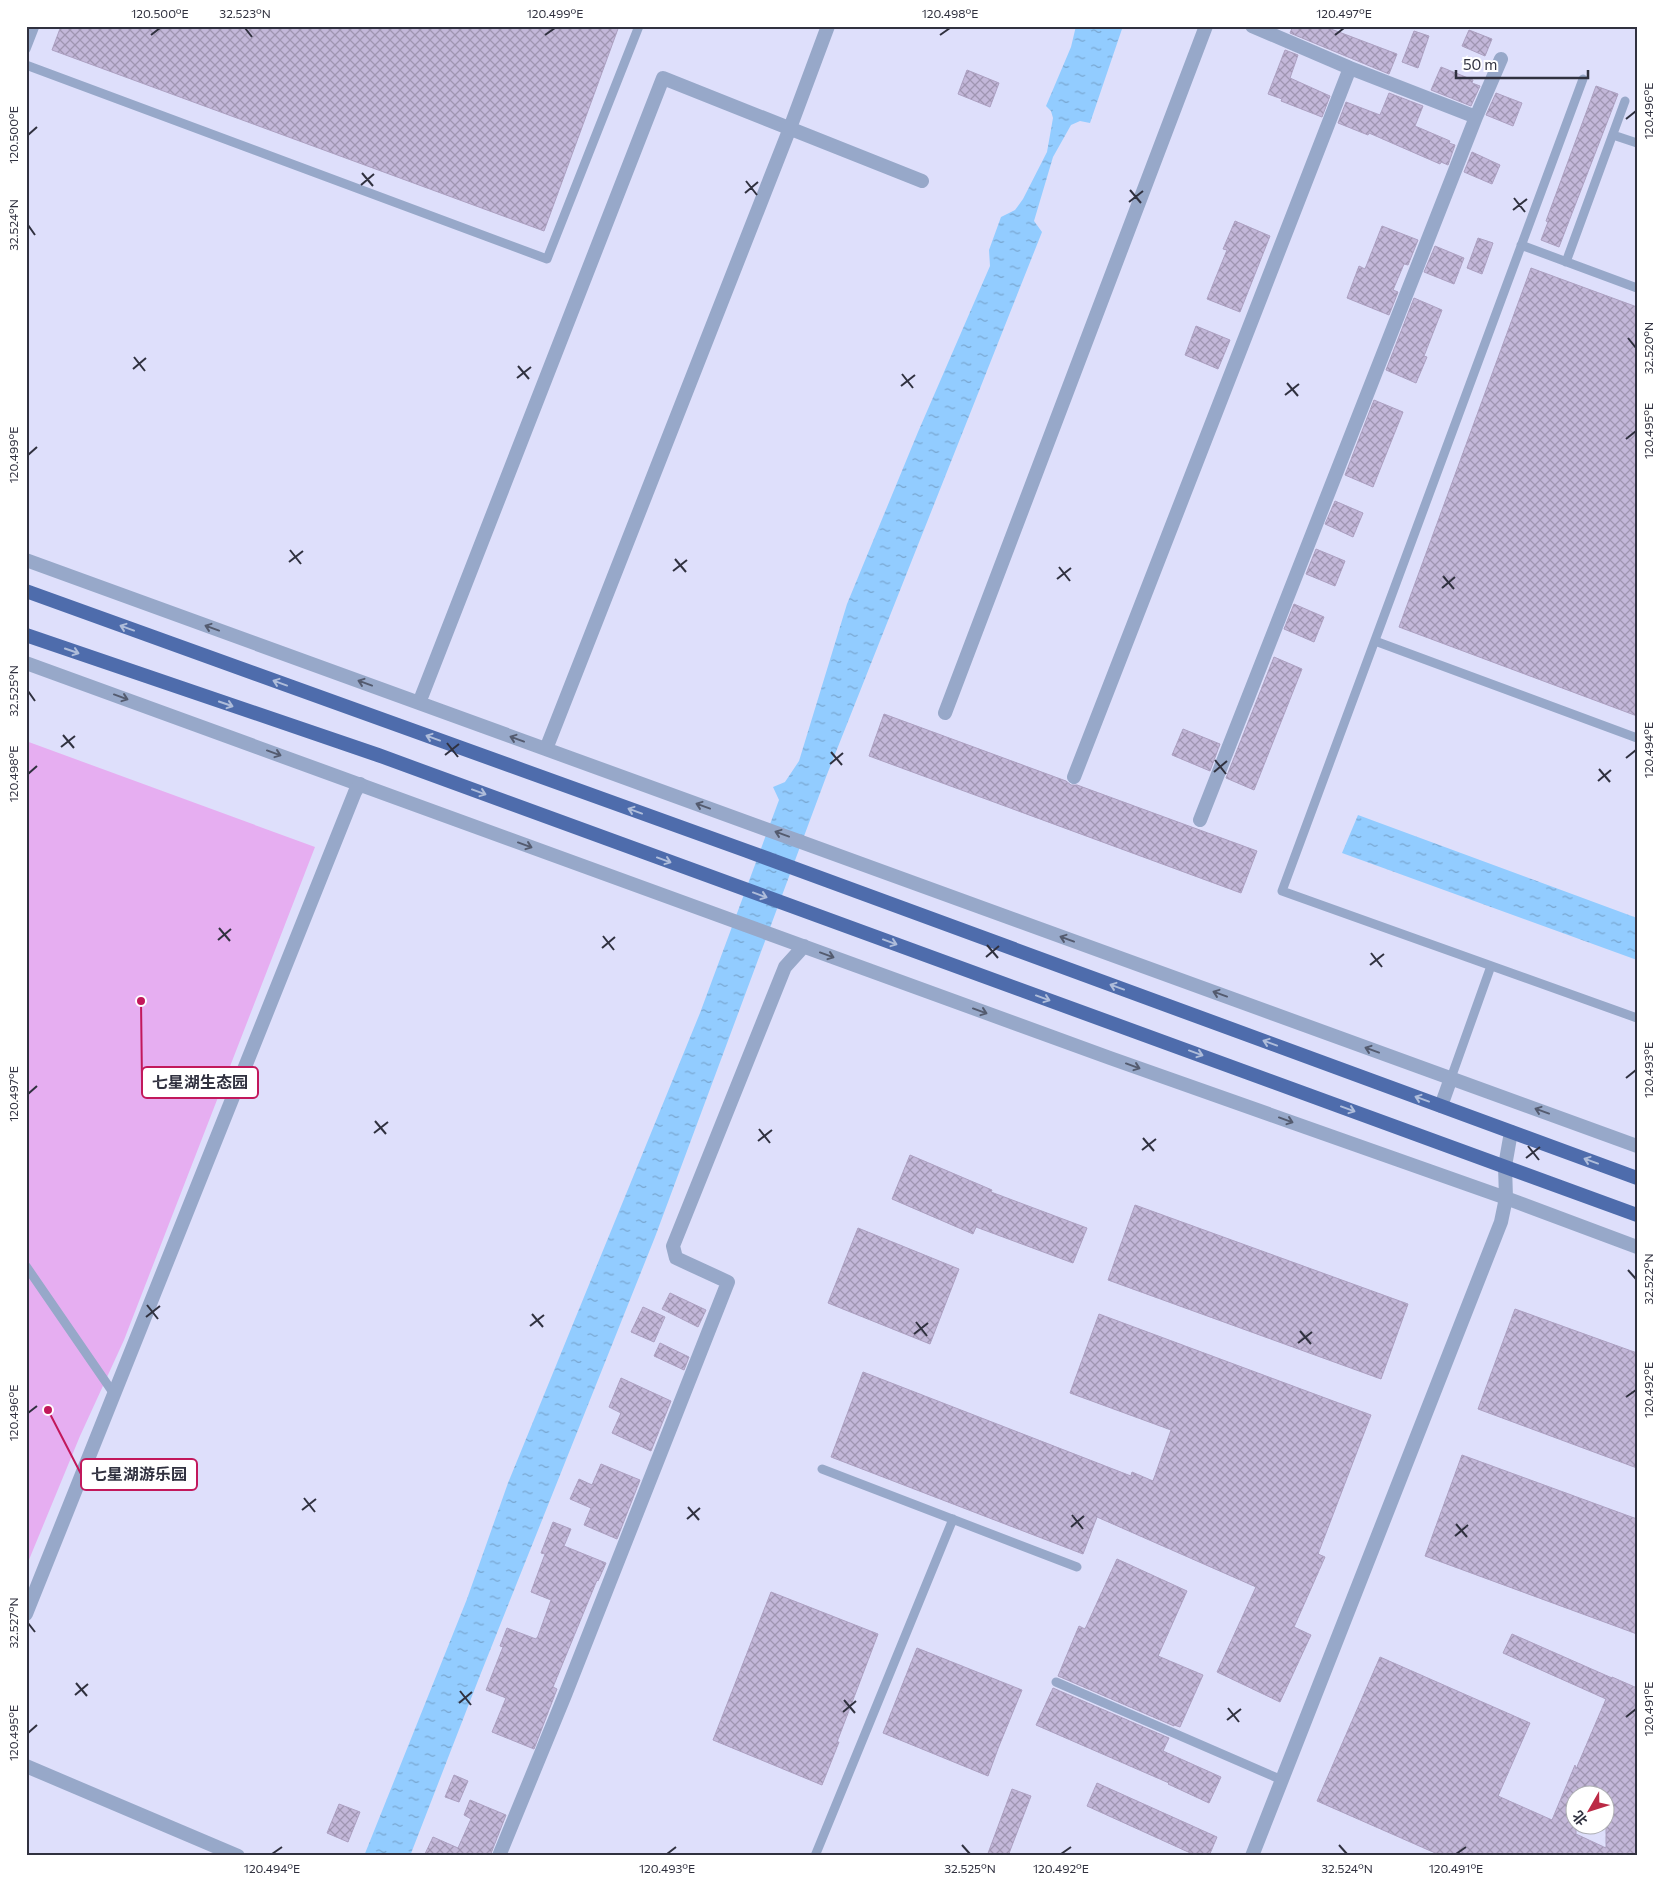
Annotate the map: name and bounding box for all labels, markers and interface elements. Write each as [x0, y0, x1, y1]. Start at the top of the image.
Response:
text: 120.500°E [131, 6, 189, 20]
text: 32.523°N [219, 6, 271, 20]
text: 120.499°E [527, 6, 583, 20]
text: 120.498°E [922, 6, 978, 20]
text: 120.497°E [1316, 6, 1372, 20]
scale bar [1456, 48, 1588, 80]
text: 50 m [1463, 55, 1497, 73]
text: 120.496°E [1641, 83, 1655, 139]
text: 120.500°E [6, 106, 20, 164]
text: 32.524°N [6, 199, 20, 251]
text: 32.520°N [1641, 322, 1655, 374]
text: 120.495°E [1641, 403, 1655, 459]
text: 120.499°E [6, 427, 20, 483]
one-way arrow [120, 623, 136, 632]
one-way arrow [205, 623, 220, 632]
one-way arrow [64, 647, 80, 656]
text: 32.525°N [6, 665, 20, 717]
one-way arrow [273, 678, 288, 687]
one-way arrow [358, 678, 373, 687]
one-way arrow [113, 693, 129, 703]
one-way arrow [218, 699, 234, 709]
text: 120.494°E [1641, 722, 1655, 778]
one-way arrow [426, 733, 441, 742]
one-way arrow [510, 734, 526, 743]
text: 120.498°E [6, 746, 20, 802]
one-way arrow [266, 749, 281, 758]
one-way arrow [470, 788, 486, 797]
one-way arrow [696, 801, 711, 810]
one-way arrow [628, 806, 644, 815]
one-way arrow [775, 829, 790, 838]
one-way arrow [517, 841, 533, 850]
one-way arrow [656, 856, 671, 865]
one-way arrow [752, 891, 768, 900]
one-way arrow [1060, 934, 1075, 943]
one-way arrow [882, 938, 897, 947]
one-way arrow [819, 951, 835, 960]
one-way arrow [1110, 982, 1125, 991]
one-way arrow [1212, 989, 1228, 998]
one-way arrow [1035, 994, 1050, 1003]
one-way arrow [972, 1006, 988, 1016]
one-way arrow [1262, 1038, 1278, 1047]
text: 120.493°E [1641, 1042, 1655, 1098]
one-way arrow [1365, 1045, 1381, 1054]
one-way arrow [1187, 1049, 1203, 1058]
one-way arrow [1125, 1062, 1140, 1071]
text: 120.497°E [6, 1066, 20, 1122]
callout: 七星湖生态园 [142, 1067, 258, 1098]
text: 七星湖生态园 [152, 1072, 248, 1091]
one-way arrow [1415, 1094, 1430, 1103]
one-way arrow [1340, 1105, 1355, 1114]
one-way arrow [1534, 1106, 1550, 1115]
one-way arrow [1278, 1116, 1293, 1125]
one-way arrow [1584, 1156, 1599, 1165]
text: 32.522°N [1641, 1253, 1655, 1305]
text: 120.492°E [1641, 1362, 1655, 1418]
text: 120.496°E [6, 1385, 20, 1441]
callout: 七星湖游乐园 [81, 1459, 197, 1490]
text: 七星湖游乐园 [91, 1464, 187, 1483]
text: 32.527°N [6, 1598, 20, 1648]
text: 120.491°E [1641, 1682, 1655, 1736]
text: 120.495°E [6, 1705, 20, 1761]
north arrow [1566, 1784, 1616, 1834]
text: 北 [1568, 1808, 1591, 1829]
text: 120.494°E [244, 1861, 300, 1875]
text: 120.493°E [639, 1861, 695, 1875]
text: 32.525°N [944, 1861, 996, 1875]
text: 120.492°E [1033, 1861, 1089, 1875]
text: 32.524°N [1321, 1861, 1373, 1875]
text: 120.491°E [1429, 1861, 1483, 1875]

